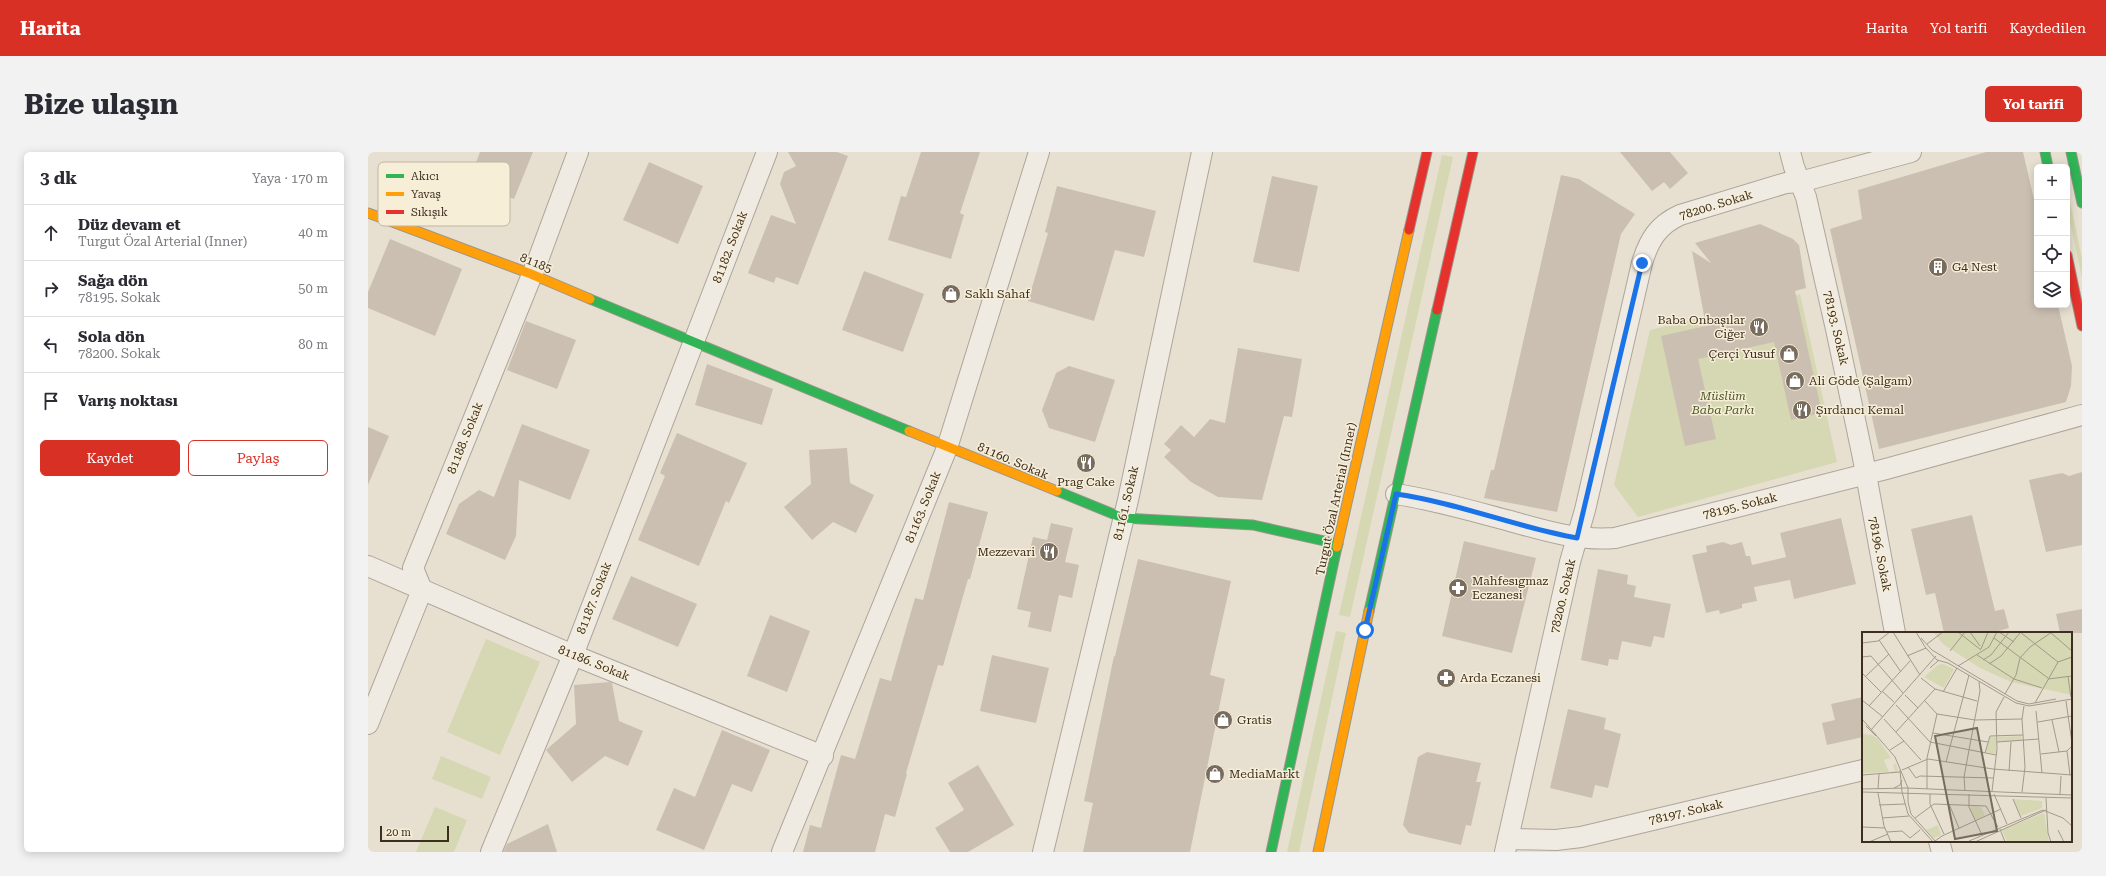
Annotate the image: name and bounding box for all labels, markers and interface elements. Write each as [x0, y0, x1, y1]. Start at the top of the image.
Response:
text: Harita [20, 17, 81, 40]
text: Harita [1866, 20, 1908, 36]
text: Yol tarifi [1930, 20, 1988, 36]
text: Kaydedilen [2010, 20, 2086, 36]
button: Yol tarifi [1985, 86, 2082, 122]
text: Bize ulaşın [24, 88, 178, 121]
legend [378, 162, 510, 226]
map controls [2034, 164, 2070, 308]
button: + [2034, 164, 2070, 200]
text: 3 dk [40, 168, 77, 188]
text: Akıcı [411, 170, 439, 183]
text: Yaya · 170 m [252, 171, 328, 186]
street label: 78200. Sokak [1678, 187, 1755, 223]
text: Yavaş [411, 188, 441, 201]
button: − [2034, 200, 2070, 236]
text: Sıkışık [411, 206, 448, 219]
street label: 81182. Sokak [710, 209, 750, 285]
text: Düz devam et [78, 216, 181, 234]
icon: ahead [40, 222, 62, 244]
text: 40 m [298, 225, 328, 240]
text: Turgut Özal Arterial (Inner) [78, 234, 247, 249]
button: locate [2034, 236, 2070, 272]
street label: 81185 [518, 250, 554, 276]
route end [1633, 254, 1651, 272]
building icon: G4 Nest [1927, 256, 1949, 278]
place label: G4 Nest [1952, 260, 1998, 274]
text: Sağa dön [78, 272, 148, 290]
button: layers [2034, 272, 2070, 308]
icon: right [40, 278, 62, 300]
text: 50 m [298, 281, 328, 296]
shop icon: Saklı Sahaf [940, 283, 962, 305]
place label: Saklı Sahaf [965, 287, 1030, 301]
street label: 78193. Sokak [1821, 289, 1851, 367]
text: 78195. Sokak [78, 290, 160, 305]
place label: Baba Onbaşılar Ciğer [1657, 313, 1745, 341]
restaurant icon: Baba Onbaşılar Ciğer [1748, 316, 1770, 338]
text: Sola dön [78, 328, 145, 346]
icon: left [40, 334, 62, 356]
text: 80 m [298, 337, 328, 352]
shop icon: Çerçi Yusuf [1778, 343, 1800, 365]
text: 78200. Sokak [78, 346, 160, 361]
place label: Çerçi Yusuf [1709, 347, 1775, 361]
shop icon: Ali Göde (Şalgam) [1784, 370, 1806, 392]
place label: Ali Göde (Şalgam) [1809, 374, 1912, 388]
park label: Müslüm Baba Parkı [1691, 389, 1754, 417]
icon: arrive [40, 390, 62, 412]
text: Varış noktası [78, 392, 178, 410]
restaurant icon: Şırdancı Kemal [1791, 399, 1813, 421]
street label: 81188. Sokak [444, 400, 486, 476]
place label: Şırdancı Kemal [1816, 403, 1904, 417]
street label: Turgut Özal Arterial (Inner) [1313, 421, 1359, 577]
button: Kaydet [40, 440, 180, 476]
button: Paylaş [188, 440, 328, 476]
street label: 81160. Sokak [975, 440, 1051, 482]
restaurant icon: Prag Cake [1075, 452, 1097, 474]
street label: 81161. Sokak [1111, 464, 1141, 542]
street label: 81163. Sokak [902, 469, 944, 545]
place label: Prag Cake [1057, 475, 1115, 489]
street label: 78195. Sokak [1701, 490, 1779, 522]
street label: 78196. Sokak [1866, 515, 1894, 593]
restaurant icon: Mezzevari [1038, 541, 1060, 563]
place label: Mezzevari [977, 545, 1035, 559]
street label: 78200. Sokak [1548, 557, 1578, 635]
street label: 81187. Sokak [574, 560, 614, 636]
place label: Mahfesıgmaz Eczanesi [1472, 574, 1549, 602]
pharmacy icon: Mahfesıgmaz Eczanesi [1447, 577, 1469, 599]
route start [1356, 621, 1374, 639]
inset map [1862, 632, 2072, 842]
street label: 81186. Sokak [556, 642, 632, 684]
pharmacy icon: Arda Eczanesi [1435, 667, 1457, 689]
place label: Arda Eczanesi [1460, 671, 1541, 685]
shop icon: Gratis [1212, 709, 1234, 731]
place label: Gratis [1237, 713, 1272, 727]
shop icon: MediaMarkt [1204, 763, 1226, 785]
place label: MediaMarkt [1229, 767, 1300, 781]
street label: 78197. Sokak [1647, 797, 1725, 827]
scale bar [380, 824, 449, 843]
text: 20 m [386, 826, 411, 839]

